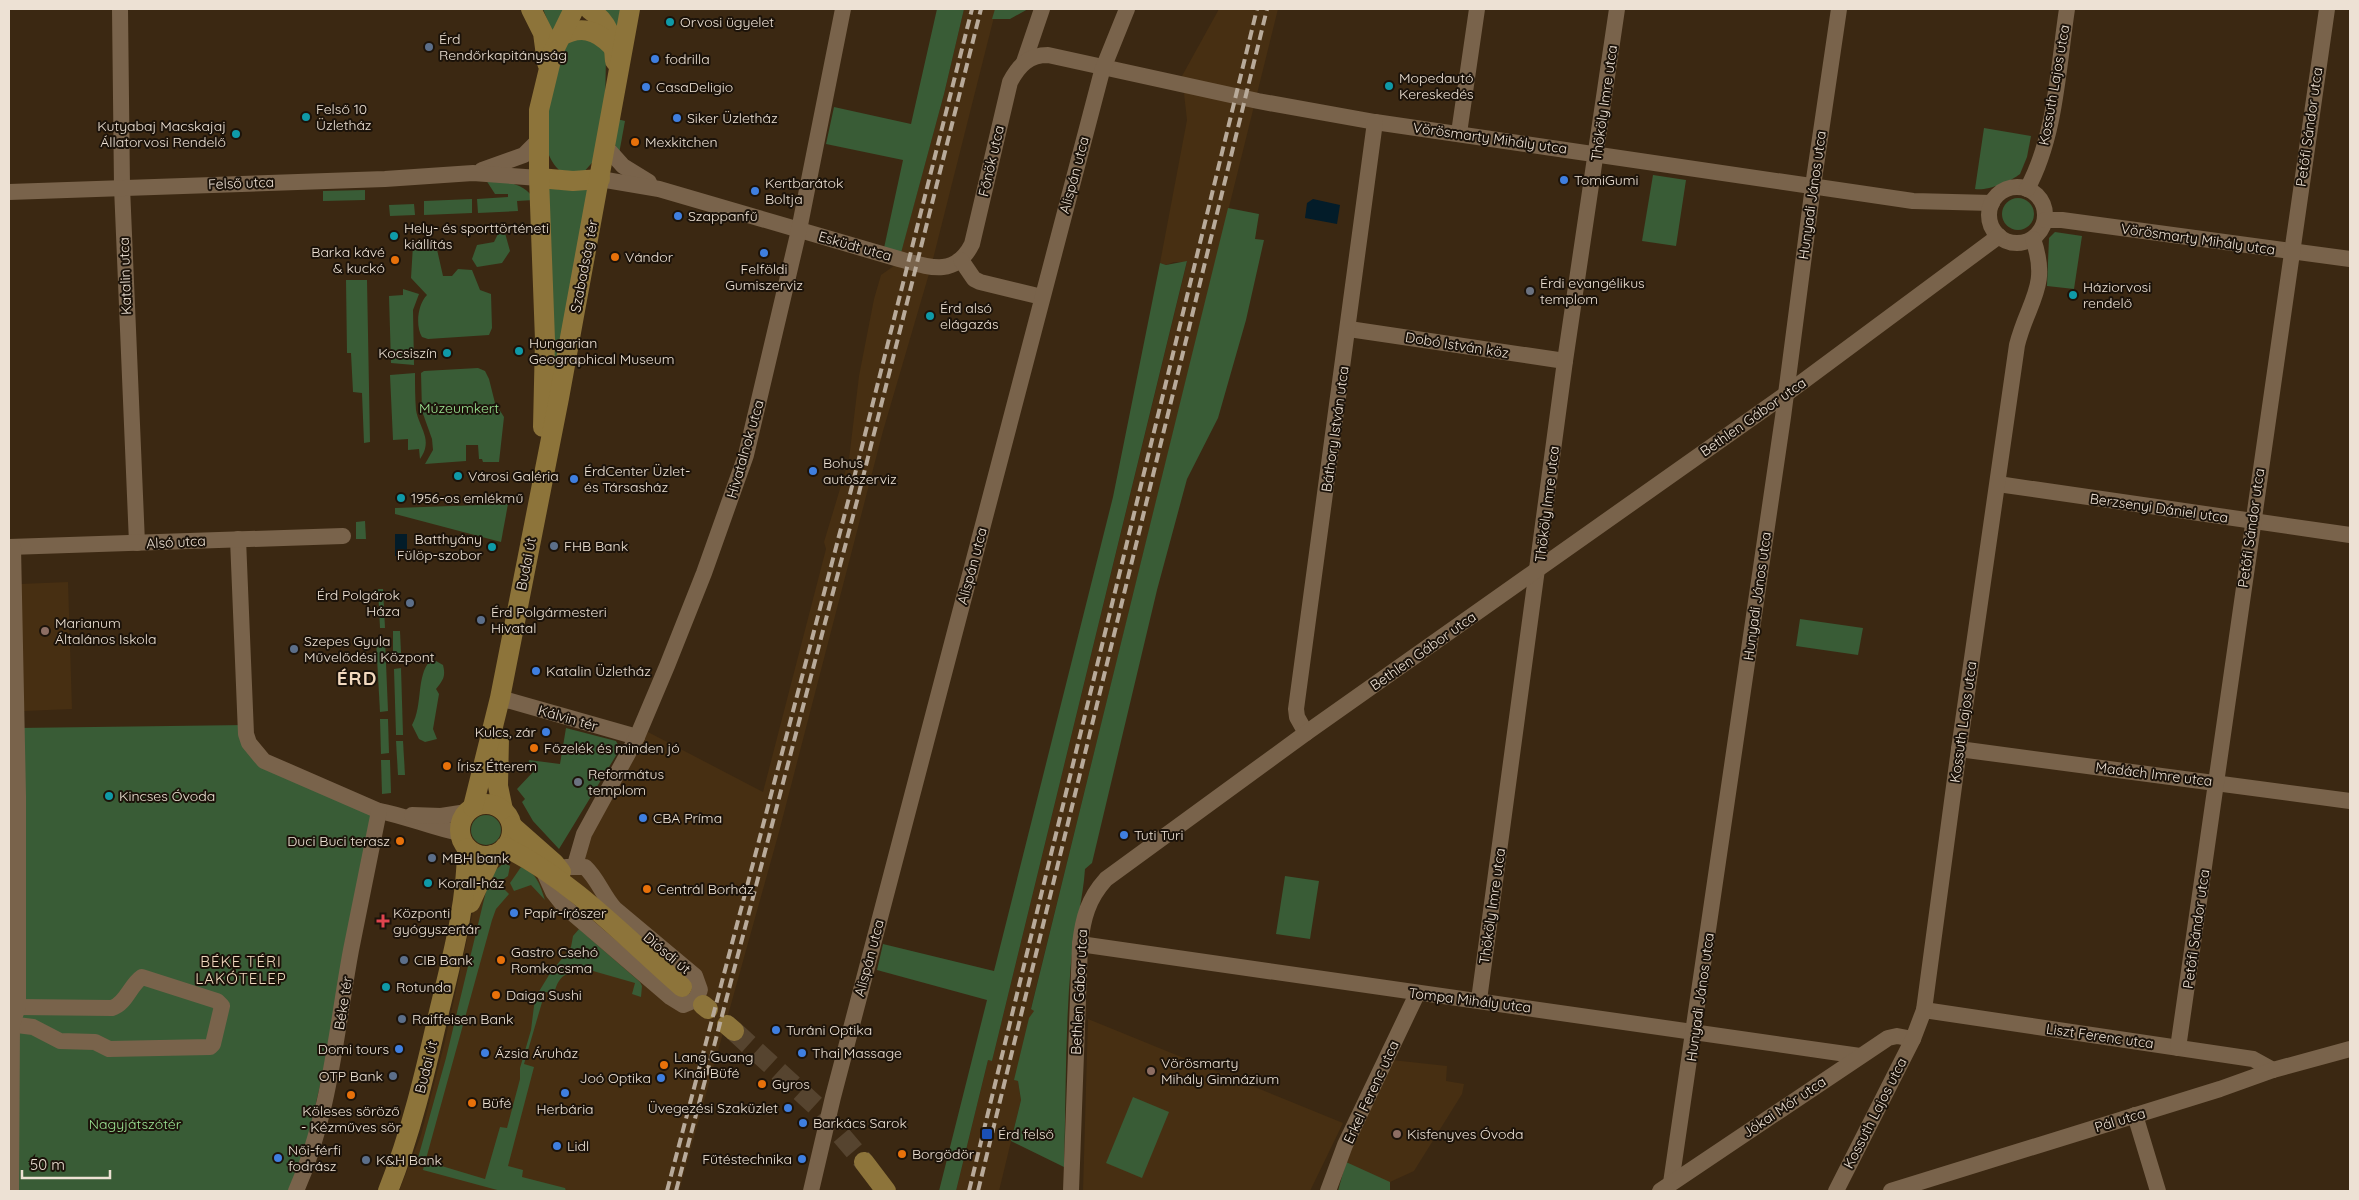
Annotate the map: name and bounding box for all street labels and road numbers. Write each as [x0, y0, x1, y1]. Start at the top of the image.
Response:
street label: Kossuth Lajos utca [2035, 23, 2073, 147]
street label: Thököly Imre utca [1587, 44, 1621, 162]
street label: Petőfi Sándor utca [2292, 66, 2326, 188]
street label: Vörösmarty Mihály utca [1412, 118, 1568, 158]
street label: Főnök utca [974, 124, 1008, 198]
street label: Hunyadi János utca [1794, 130, 1830, 260]
street label: Alispán utca [1055, 134, 1093, 216]
street label: Felső utca [208, 173, 274, 193]
street label: Szabadság tér [566, 217, 602, 314]
street label: Vörösmarty Mihály utca [2120, 219, 2276, 259]
street label: Esküdt utca [816, 227, 894, 265]
street label: Katalin utca [115, 237, 135, 315]
street label: Dobó István köz [1404, 328, 1510, 362]
street label: Báthory István utca [1317, 365, 1353, 493]
street label: Bethlen Gábor utca [1696, 374, 1810, 460]
street label: Hivatalnok utca [722, 398, 768, 500]
street label: Thököly Imre utca [1531, 445, 1563, 563]
street label: Petőfi Sándor utca [2234, 467, 2268, 589]
street label: Berzsenyi Dániel utca [2089, 489, 2229, 527]
street label: Alispán utca [953, 525, 991, 607]
street label: Alsó utca [146, 531, 206, 553]
street label: Hunyadi János utca [1739, 531, 1775, 661]
street label: Budai út [512, 536, 540, 592]
street label: Bethlen Gábor utca [1366, 608, 1480, 694]
street label: Kossuth Lajos utca [1946, 660, 1980, 784]
street label: Kálvin tér [536, 701, 600, 735]
street label: Madách Imre utca [2095, 758, 2213, 790]
street label: Thököly Imre utca [1475, 847, 1509, 965]
street label: Petőfi Sándor utca [2179, 868, 2213, 990]
street label: Alispán utca [850, 917, 888, 999]
street label: Diósdi út [640, 928, 694, 978]
street label: Bethlen Gábor utca [1067, 929, 1091, 1055]
street label: Hunyadi János utca [1682, 932, 1718, 1062]
street label: Béke tér [330, 974, 356, 1031]
street label: Tompa Mihály utca [1408, 984, 1532, 1016]
street label: Liszt Ferenc utca [2045, 1020, 2155, 1052]
street label: Erkel Ferenc utca [1339, 1038, 1403, 1146]
street label: Budai út [411, 1039, 441, 1095]
street label: Kossuth Lajos utca [1839, 1054, 1911, 1172]
street label: Jókai Mór utca [1739, 1072, 1829, 1142]
street label: Pál utca [2092, 1104, 2148, 1136]

